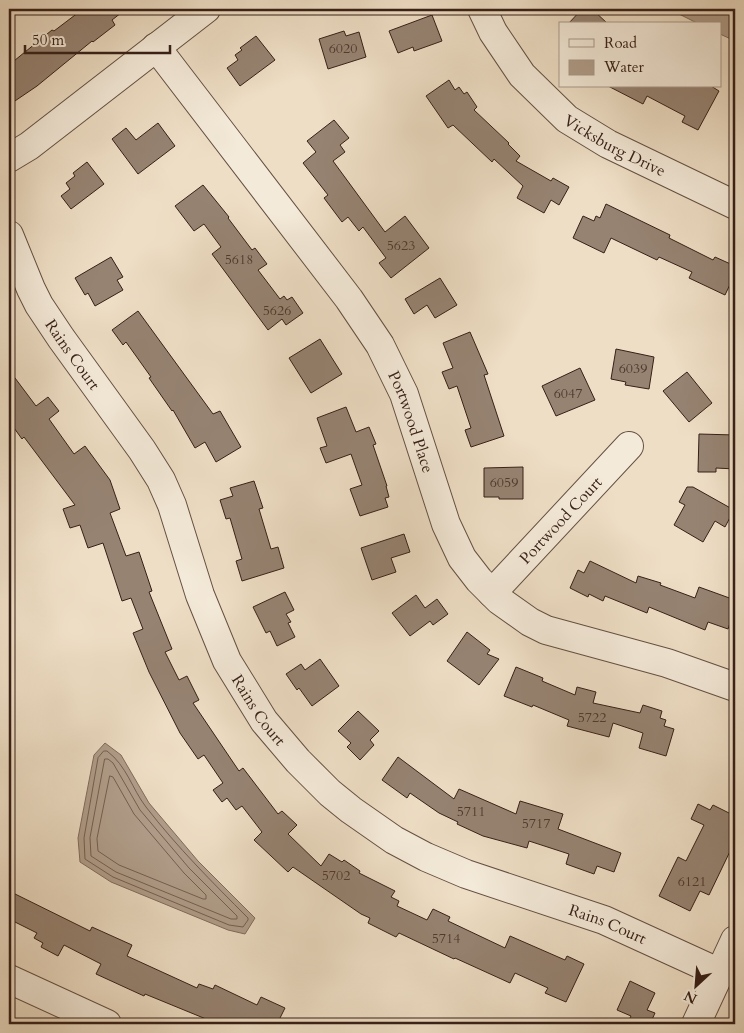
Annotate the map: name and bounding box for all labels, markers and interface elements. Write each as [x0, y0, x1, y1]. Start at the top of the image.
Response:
scale bar [25, 22, 170, 54]
legend [559, 22, 722, 88]
text: 50 m [32, 30, 64, 50]
text: Road [604, 33, 637, 53]
house number: 6020 [329, 39, 357, 58]
text: Water [603, 57, 645, 77]
street label: Vicksburg Drive [559, 110, 669, 182]
house number: 5623 [387, 236, 415, 255]
house number: 5618 [225, 250, 253, 269]
house number: 5626 [263, 301, 291, 320]
street label: Rains Court [39, 315, 105, 395]
house number: 6039 [619, 359, 647, 378]
street label: Portwood Place [382, 367, 439, 476]
house number: 6047 [554, 384, 582, 403]
street label: Portwood Court [514, 472, 607, 569]
house number: 6059 [490, 473, 518, 492]
street label: Rains Court [226, 671, 290, 751]
house number: 5722 [578, 708, 606, 727]
house number: 5711 [457, 802, 485, 821]
house number: 5717 [522, 814, 550, 833]
house number: 5702 [322, 866, 350, 885]
house number: 6121 [678, 872, 706, 891]
street label: Rains Court [566, 899, 650, 950]
house number: 5714 [432, 929, 460, 948]
north arrow [672, 960, 722, 1010]
text: N [681, 986, 700, 1008]

